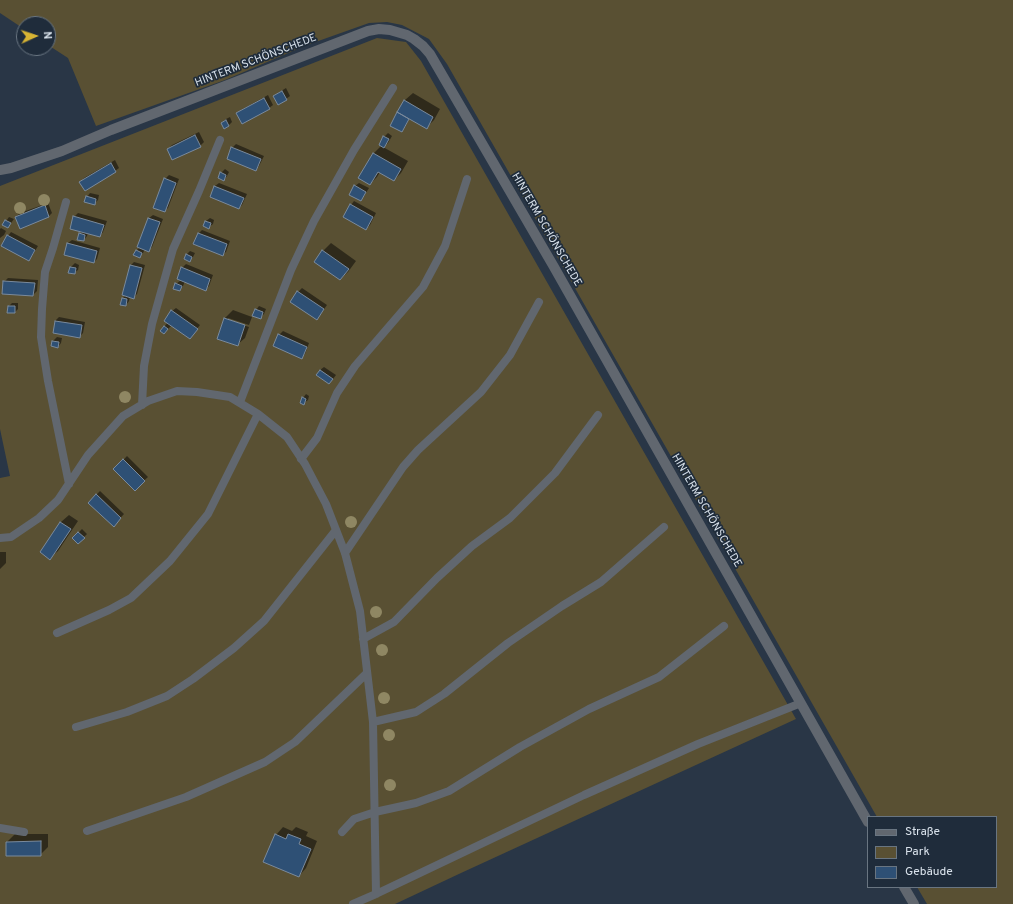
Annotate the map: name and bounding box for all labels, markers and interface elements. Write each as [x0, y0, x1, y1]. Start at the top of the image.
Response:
north arrow [16, 16, 56, 56]
text: N [40, 31, 54, 40]
street label: HINTERM SCHÖNSCHEDE [193, 32, 319, 90]
street label: HINTERM SCHÖNSCHEDE [508, 171, 584, 289]
street label: HINTERM SCHÖNSCHEDE [668, 452, 744, 570]
legend [867, 816, 997, 888]
text: Straße [905, 824, 940, 840]
text: Park [905, 844, 930, 860]
text: Gebäude [905, 864, 953, 880]

